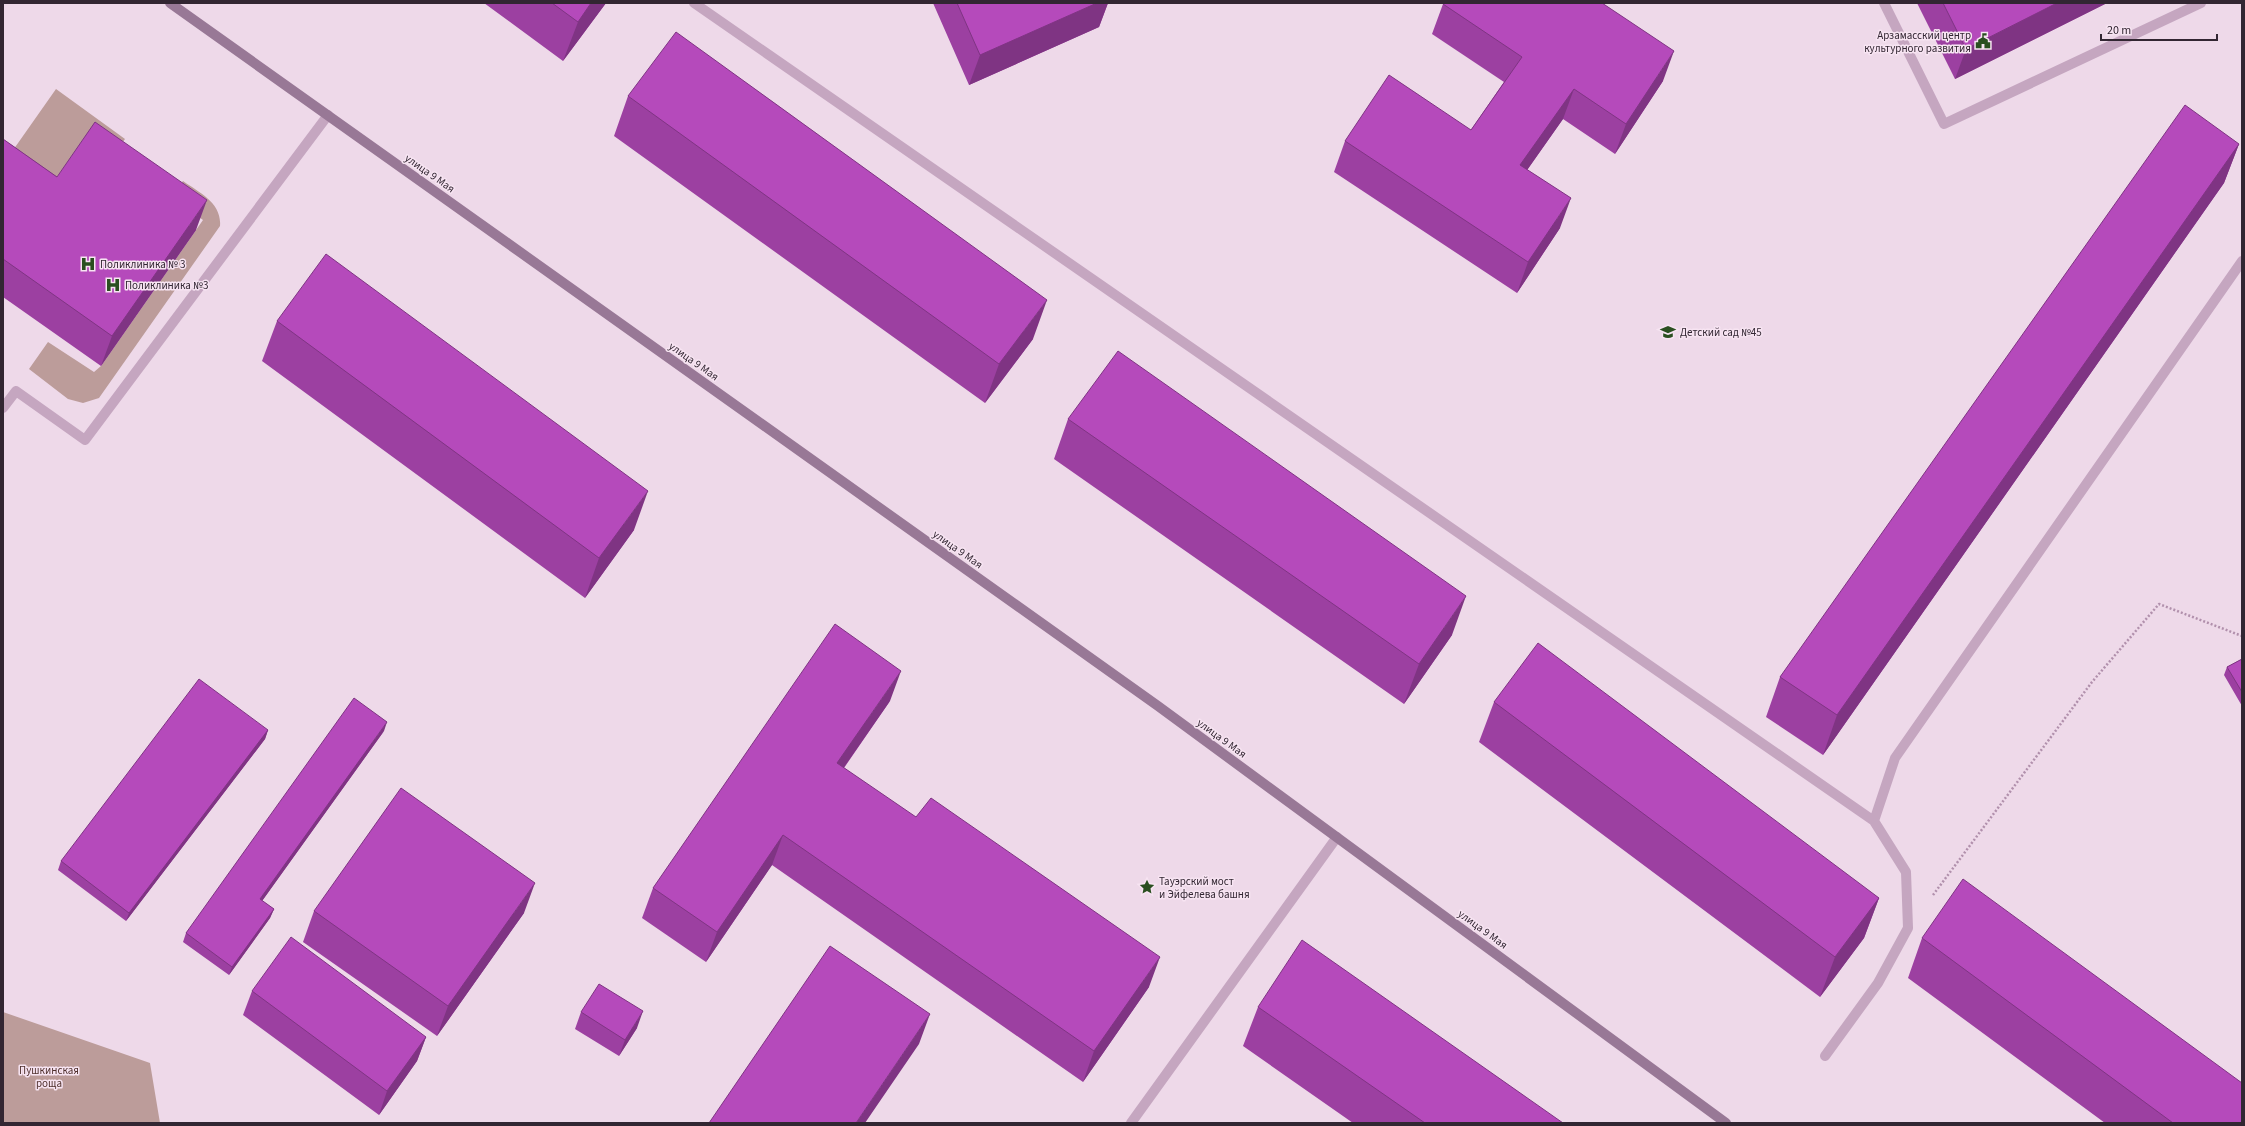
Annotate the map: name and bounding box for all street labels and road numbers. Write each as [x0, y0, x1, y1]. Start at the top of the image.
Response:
street label: улица 9 Мая [402, 151, 458, 196]
street label: улица 9 Мая [666, 339, 722, 384]
street label: улица 9 Мая [930, 527, 986, 572]
street label: улица 9 Мая [1194, 715, 1250, 761]
street label: улица 9 Мая [1455, 906, 1511, 952]

